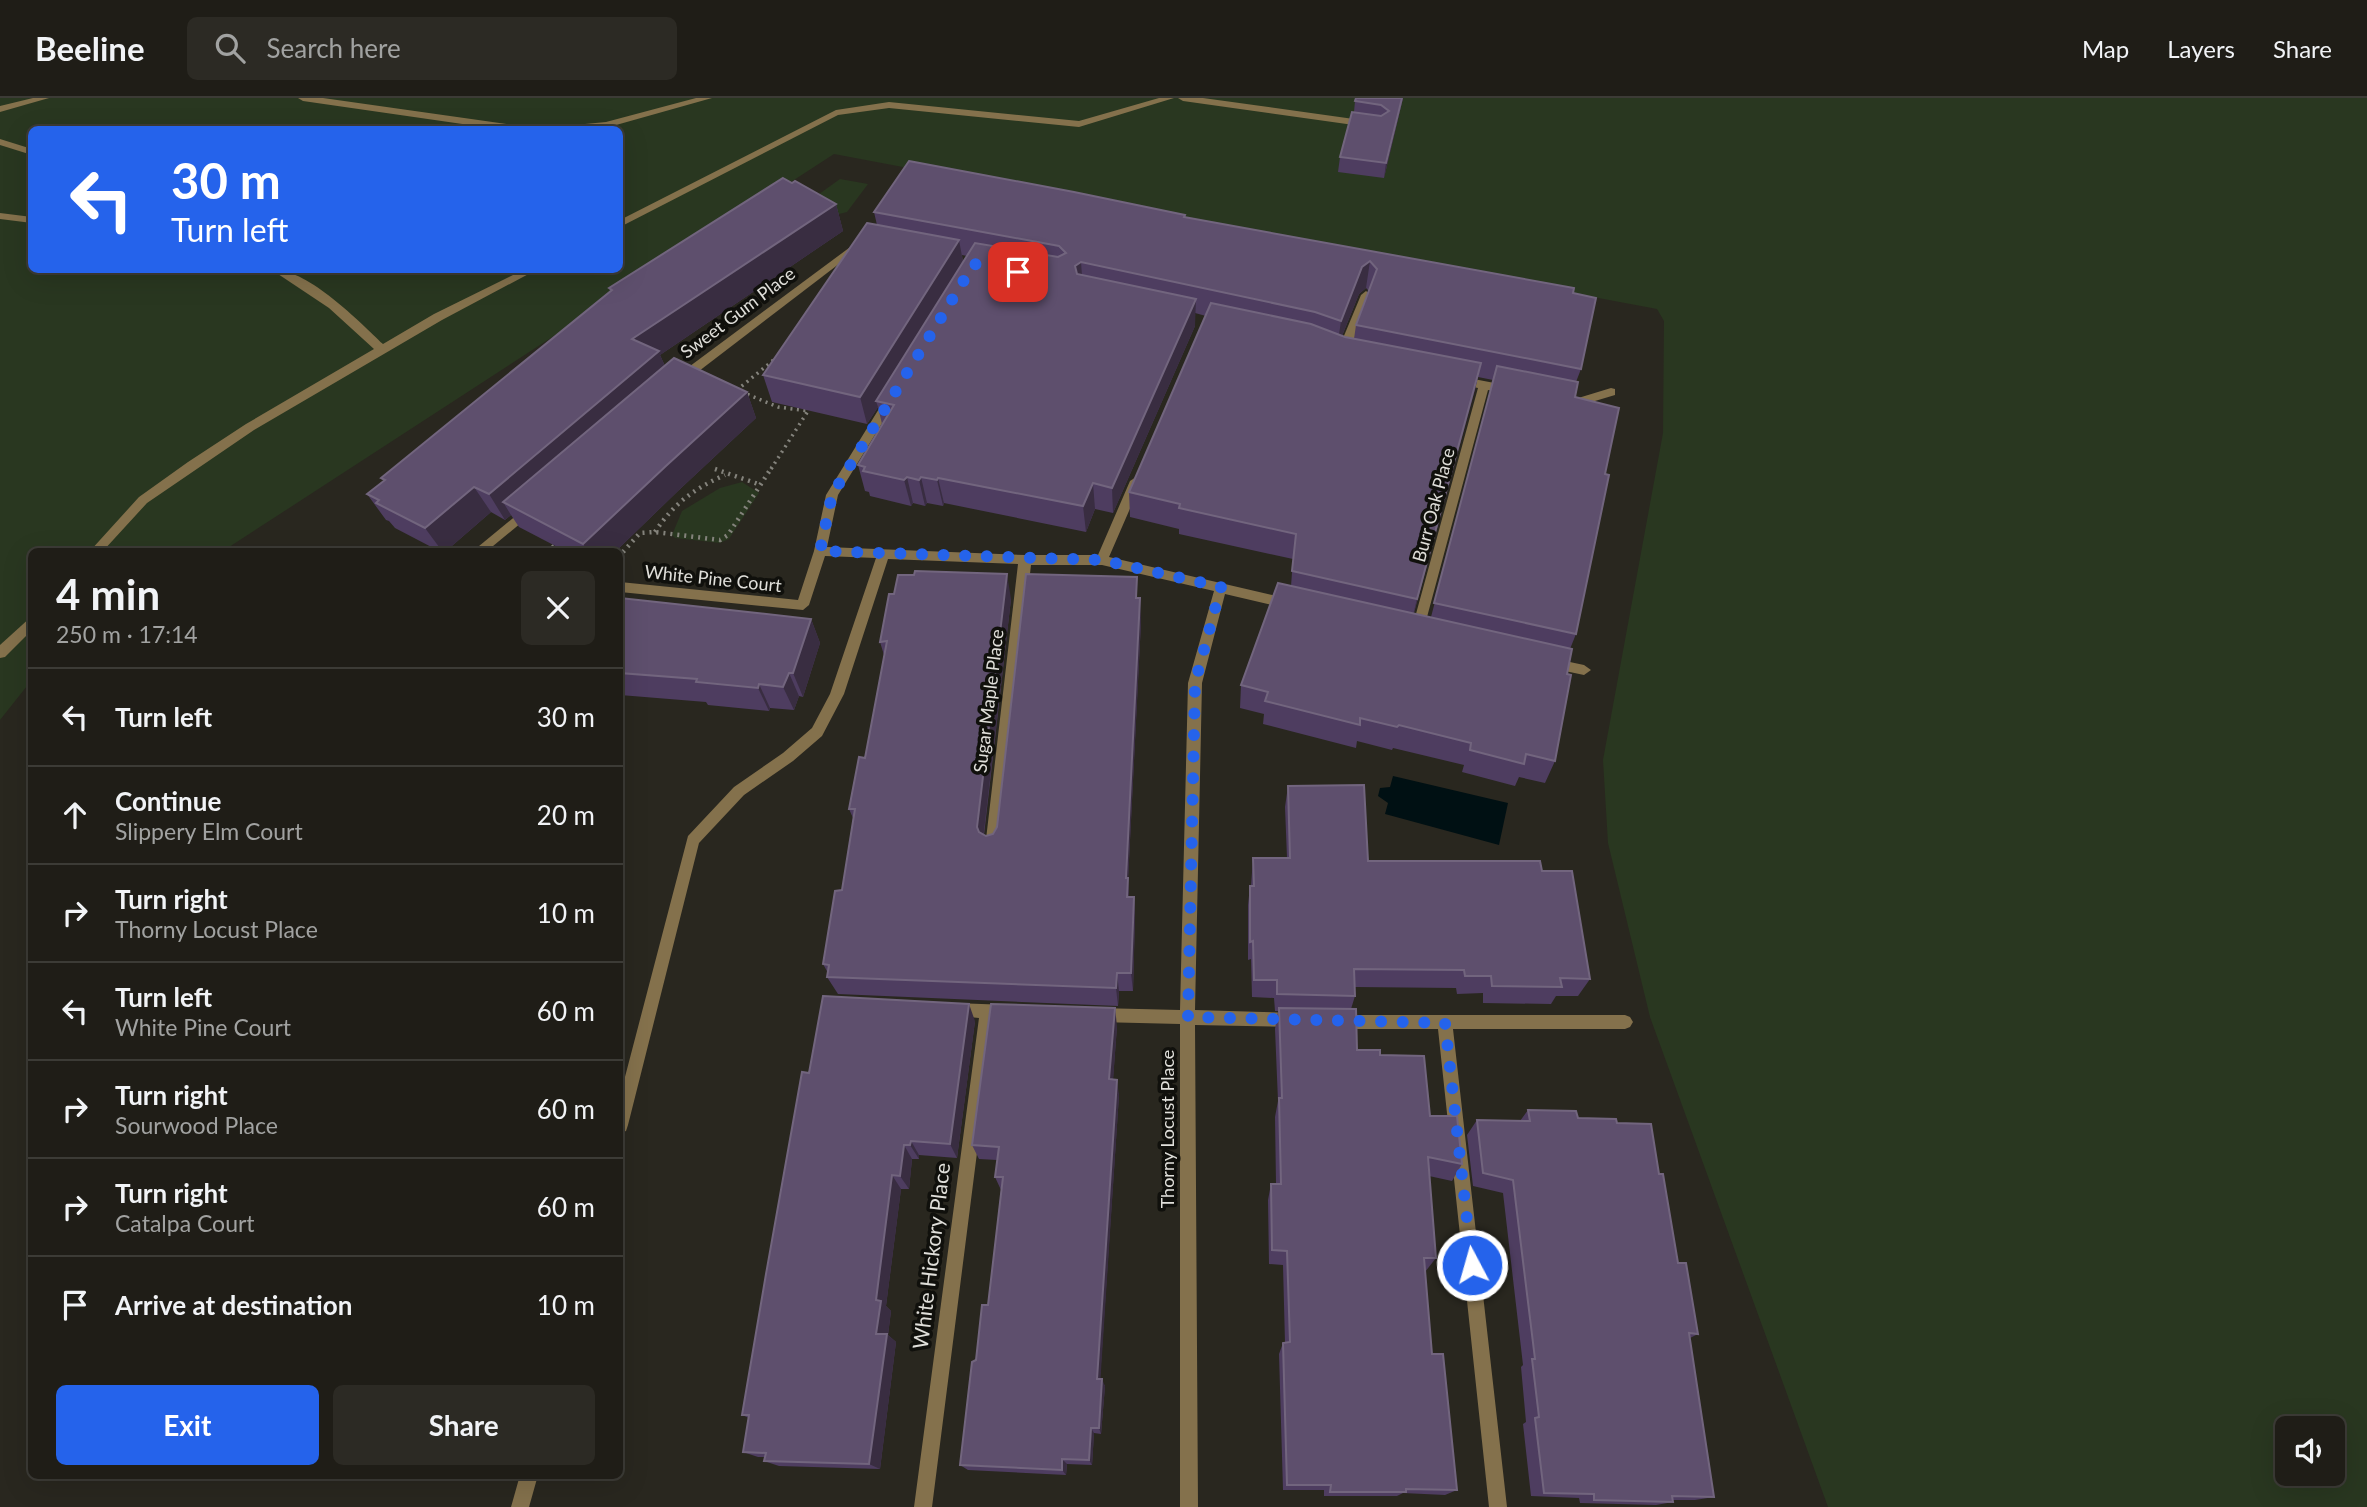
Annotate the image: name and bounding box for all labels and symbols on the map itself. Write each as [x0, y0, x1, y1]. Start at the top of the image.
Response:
pin [988, 242, 1048, 302]
street label: Sweet Gum Place [676, 262, 799, 362]
street label: Burr Oak Place [1407, 445, 1459, 564]
street label: White Pine Court [643, 560, 783, 596]
street label: Sugar Maple Place [968, 628, 1008, 774]
street label: Thorny Locust Place [1156, 1050, 1178, 1208]
street label: White Hickory Place [907, 1161, 954, 1350]
position arrow [1435, 1228, 1509, 1302]

